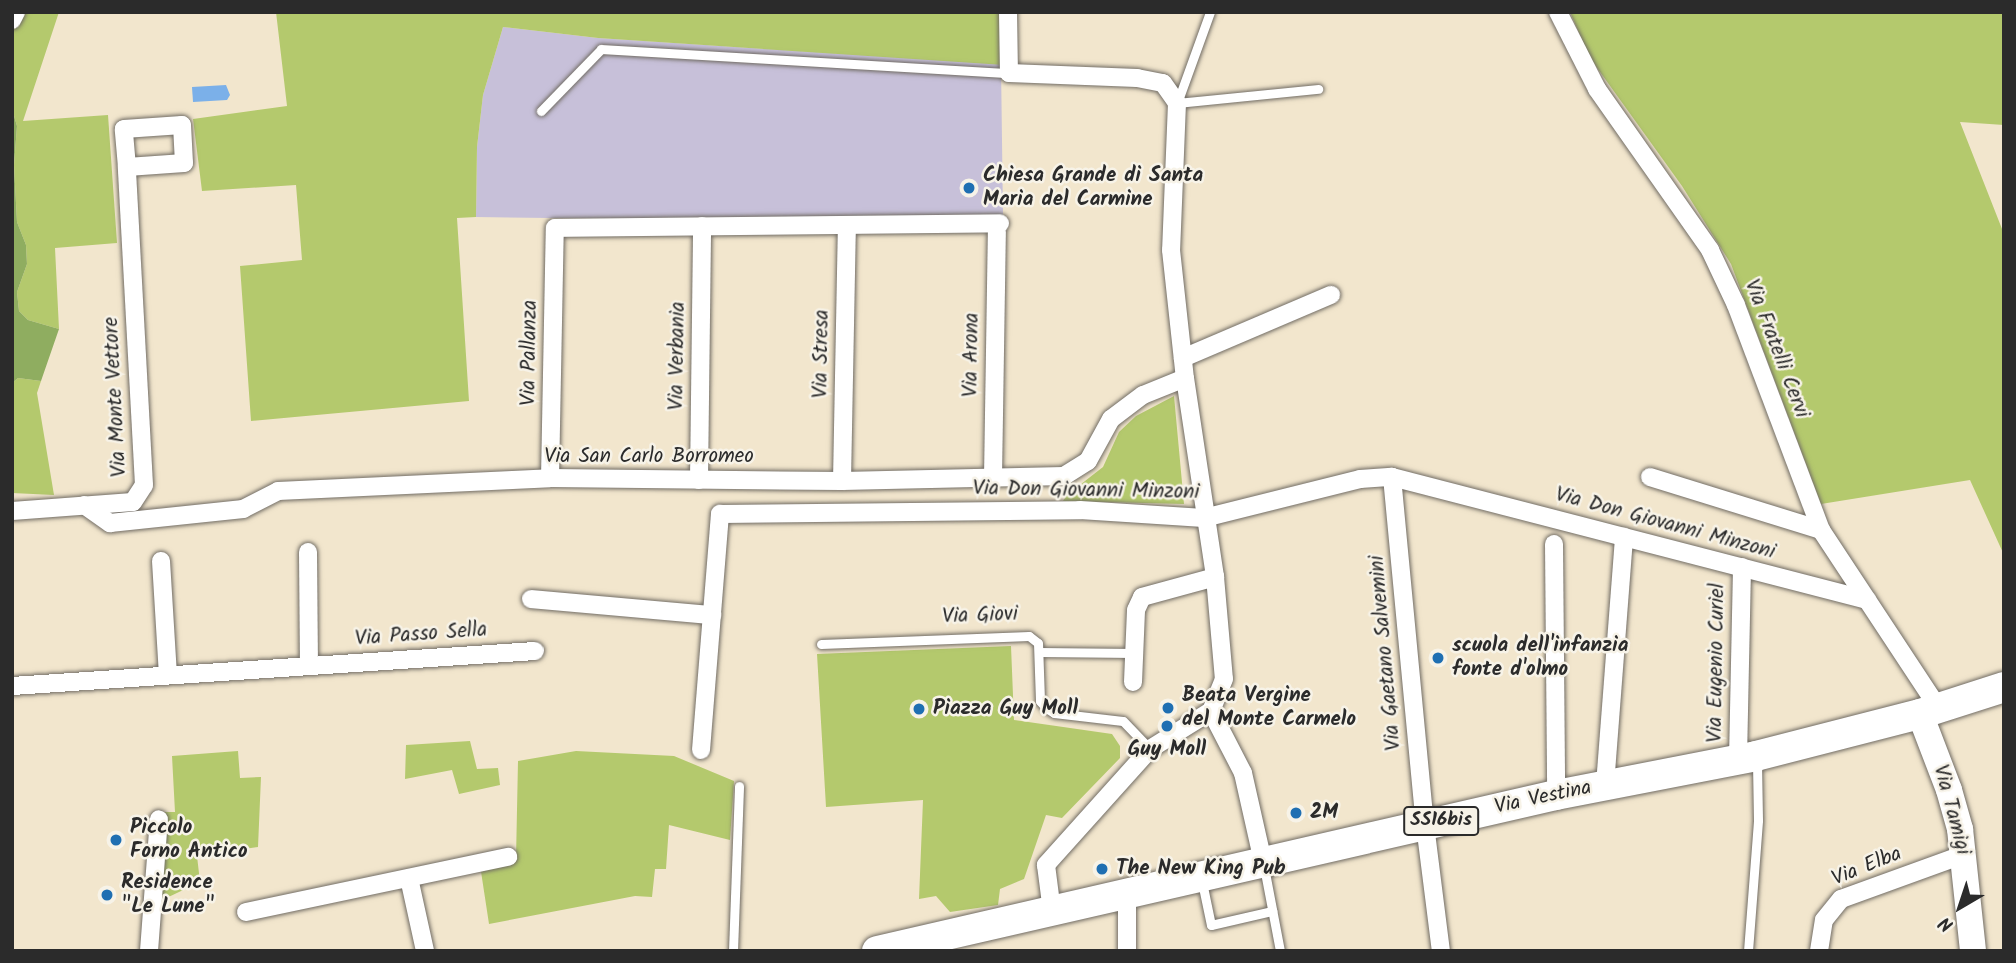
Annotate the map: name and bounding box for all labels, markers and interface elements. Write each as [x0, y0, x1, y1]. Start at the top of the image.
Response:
place label: Chiesa Grande di Santa Maria del Carmine [983, 163, 1203, 213]
marker: Chiesa Grande di Santa Maria del Carmine [961, 180, 977, 196]
street label: Via Fratelli Cervi [1738, 276, 1814, 422]
street label: Via Pallanza [516, 300, 544, 406]
street label: Via Verbania [664, 301, 692, 411]
street label: Via Stresa [809, 309, 835, 399]
street label: Via Arona [959, 312, 985, 398]
street label: Via Monte Vettore [99, 316, 133, 478]
street label: Via San Carlo Borromeo [544, 444, 754, 470]
street label: Via Don Giovanni Minzoni [972, 476, 1200, 506]
street label: Via Don Giovanni Minzoni [1552, 482, 1778, 566]
street label: Via Gaetano Salvemini [1365, 554, 1407, 752]
street label: Via Eugenio Curiel [1703, 583, 1731, 743]
street label: Via Giovi [942, 602, 1018, 630]
street label: Via Passo Sella [354, 618, 488, 652]
place label: scuola dell'infanzia fonte d'olmo [1452, 633, 1628, 683]
marker: scuola dell'infanzia fonte d'olmo [1430, 650, 1446, 666]
place label: Beata Vergine del Monte Carmelo [1182, 683, 1356, 733]
place label: Piazza Guy Moll [933, 696, 1078, 722]
marker: Beata Vergine del Monte Carmelo [1160, 700, 1176, 716]
marker: Piazza Guy Moll [911, 701, 927, 717]
marker: Guy Moll [1159, 718, 1175, 734]
place label: Guy Moll [1128, 737, 1206, 763]
street label: Via Tamigi [1927, 762, 1975, 858]
street label: Via Vestina [1492, 775, 1594, 821]
place label: 2M [1310, 800, 1338, 826]
marker: 2M [1288, 805, 1304, 821]
road number: SS16bis [1402, 806, 1480, 836]
place label: Piccolo Forno Antico [130, 815, 247, 865]
marker: Piccolo Forno Antico [108, 832, 124, 848]
street label: Via Elba [1829, 842, 1905, 892]
place label: The New King Pub [1116, 856, 1286, 882]
marker: The New King Pub [1094, 861, 1110, 877]
place label: Residence "Le Lune" [121, 870, 215, 920]
north arrow [1925, 872, 1995, 942]
marker: Residence "Le Lune" [99, 887, 115, 903]
text: N [1933, 908, 1961, 939]

